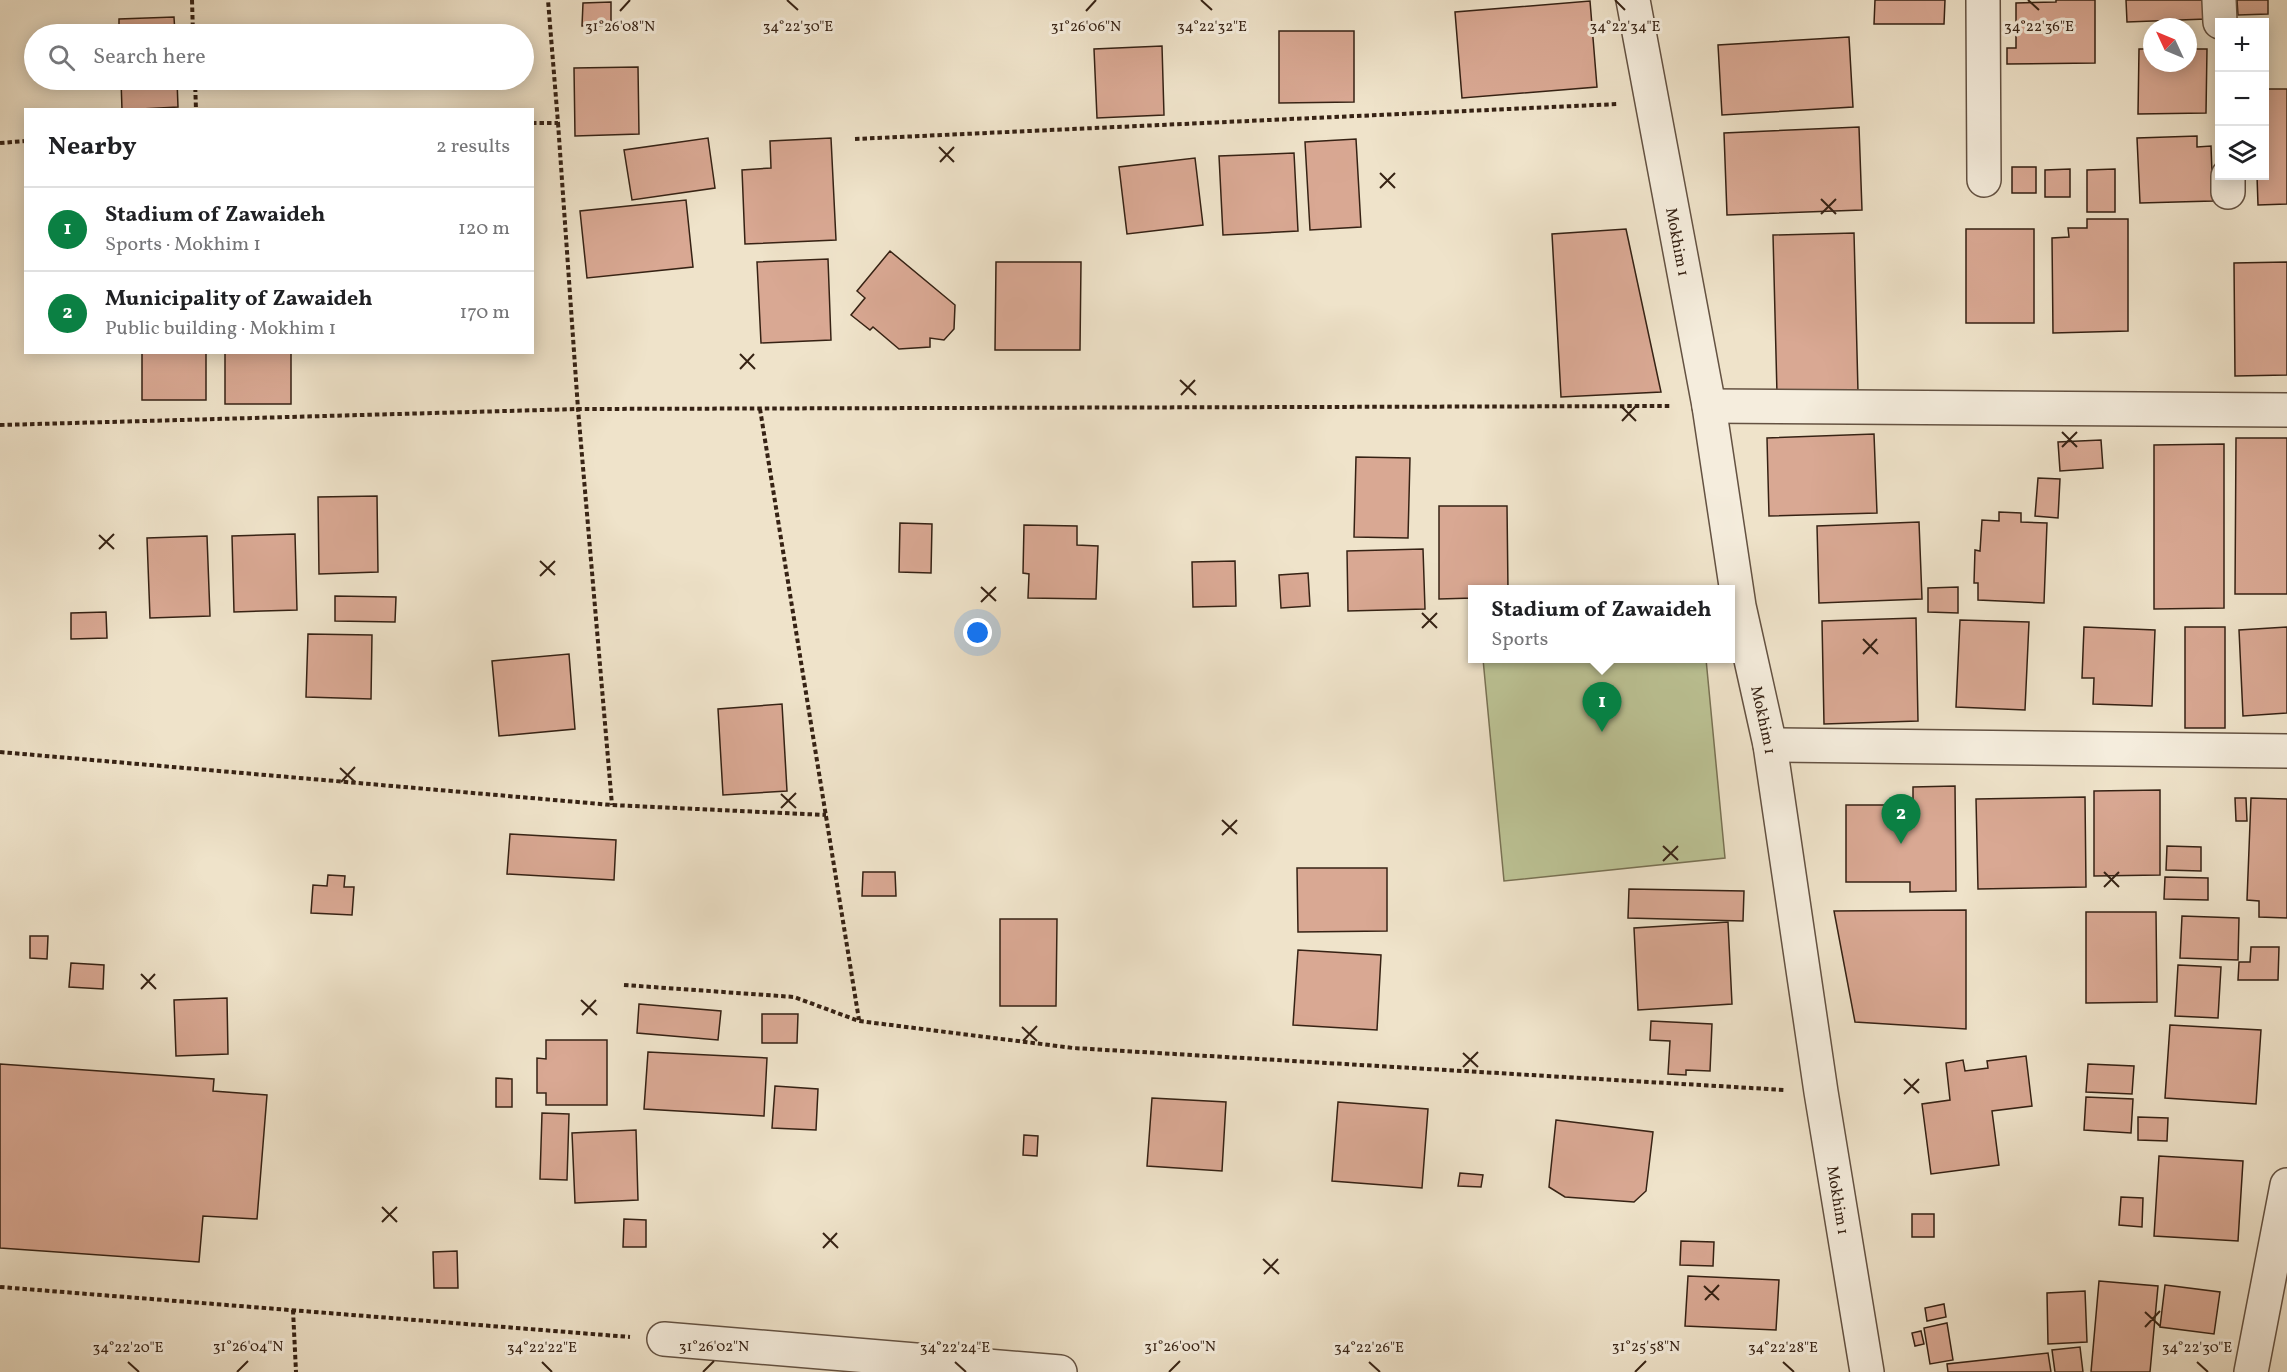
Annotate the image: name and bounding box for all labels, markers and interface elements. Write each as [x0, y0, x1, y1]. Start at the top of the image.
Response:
text: 31°26'08"N [585, 17, 655, 38]
text: 34°22'30"E [763, 17, 833, 38]
text: 31°26'06"N [1051, 17, 1121, 38]
text: 34°22'32"E [1177, 17, 1247, 38]
text: 34°22'34"E [1590, 17, 1660, 38]
text: 34°22'36"E [2004, 17, 2074, 38]
north arrow [2143, 18, 2197, 72]
map controls [2215, 18, 2269, 180]
button: + [2215, 18, 2269, 72]
search box [24, 24, 534, 90]
icon: search [45, 41, 78, 74]
text: Search here [93, 42, 206, 73]
button: − [2215, 72, 2269, 126]
button: layers [2215, 126, 2269, 180]
text: Nearby [48, 129, 137, 165]
text: 2 results [436, 133, 510, 161]
text: Stadium of Zawaideh [105, 200, 325, 231]
street label: Mokhim 1 [1659, 206, 1694, 278]
text: 1 [63, 215, 72, 243]
text: 120 m [458, 215, 510, 243]
text: Sports · Mokhim 1 [105, 231, 261, 259]
text: Municipality of Zawaideh [105, 284, 373, 315]
text: 2 [62, 299, 73, 327]
text: 170 m [460, 299, 510, 327]
text: Public building · Mokhim 1 [105, 315, 336, 343]
popup [1468, 585, 1735, 663]
text: Stadium of Zawaideh [1491, 595, 1712, 626]
your location [963, 618, 992, 647]
text: Sports [1491, 626, 1548, 654]
pin: 1 [1582, 682, 1622, 732]
street label: Mokhim 1 [1744, 684, 1780, 756]
pin: 2 [1882, 794, 1920, 844]
street label: Mokhim 1 [1820, 1164, 1853, 1237]
text: 31°26'04"N [213, 1337, 283, 1358]
text: 31°26'02"N [679, 1337, 749, 1358]
text: 31°26'00"N [1144, 1337, 1216, 1358]
text: 31°25'58"N [1612, 1337, 1680, 1358]
text: 34°22'20"E [92, 1338, 164, 1359]
text: 34°22'22"E [507, 1338, 577, 1359]
text: 34°22'24"E [920, 1338, 990, 1359]
text: 34°22'26"E [1334, 1338, 1404, 1359]
text: 34°22'28"E [1748, 1338, 1818, 1359]
text: 34°22'30"E [2162, 1338, 2232, 1359]

